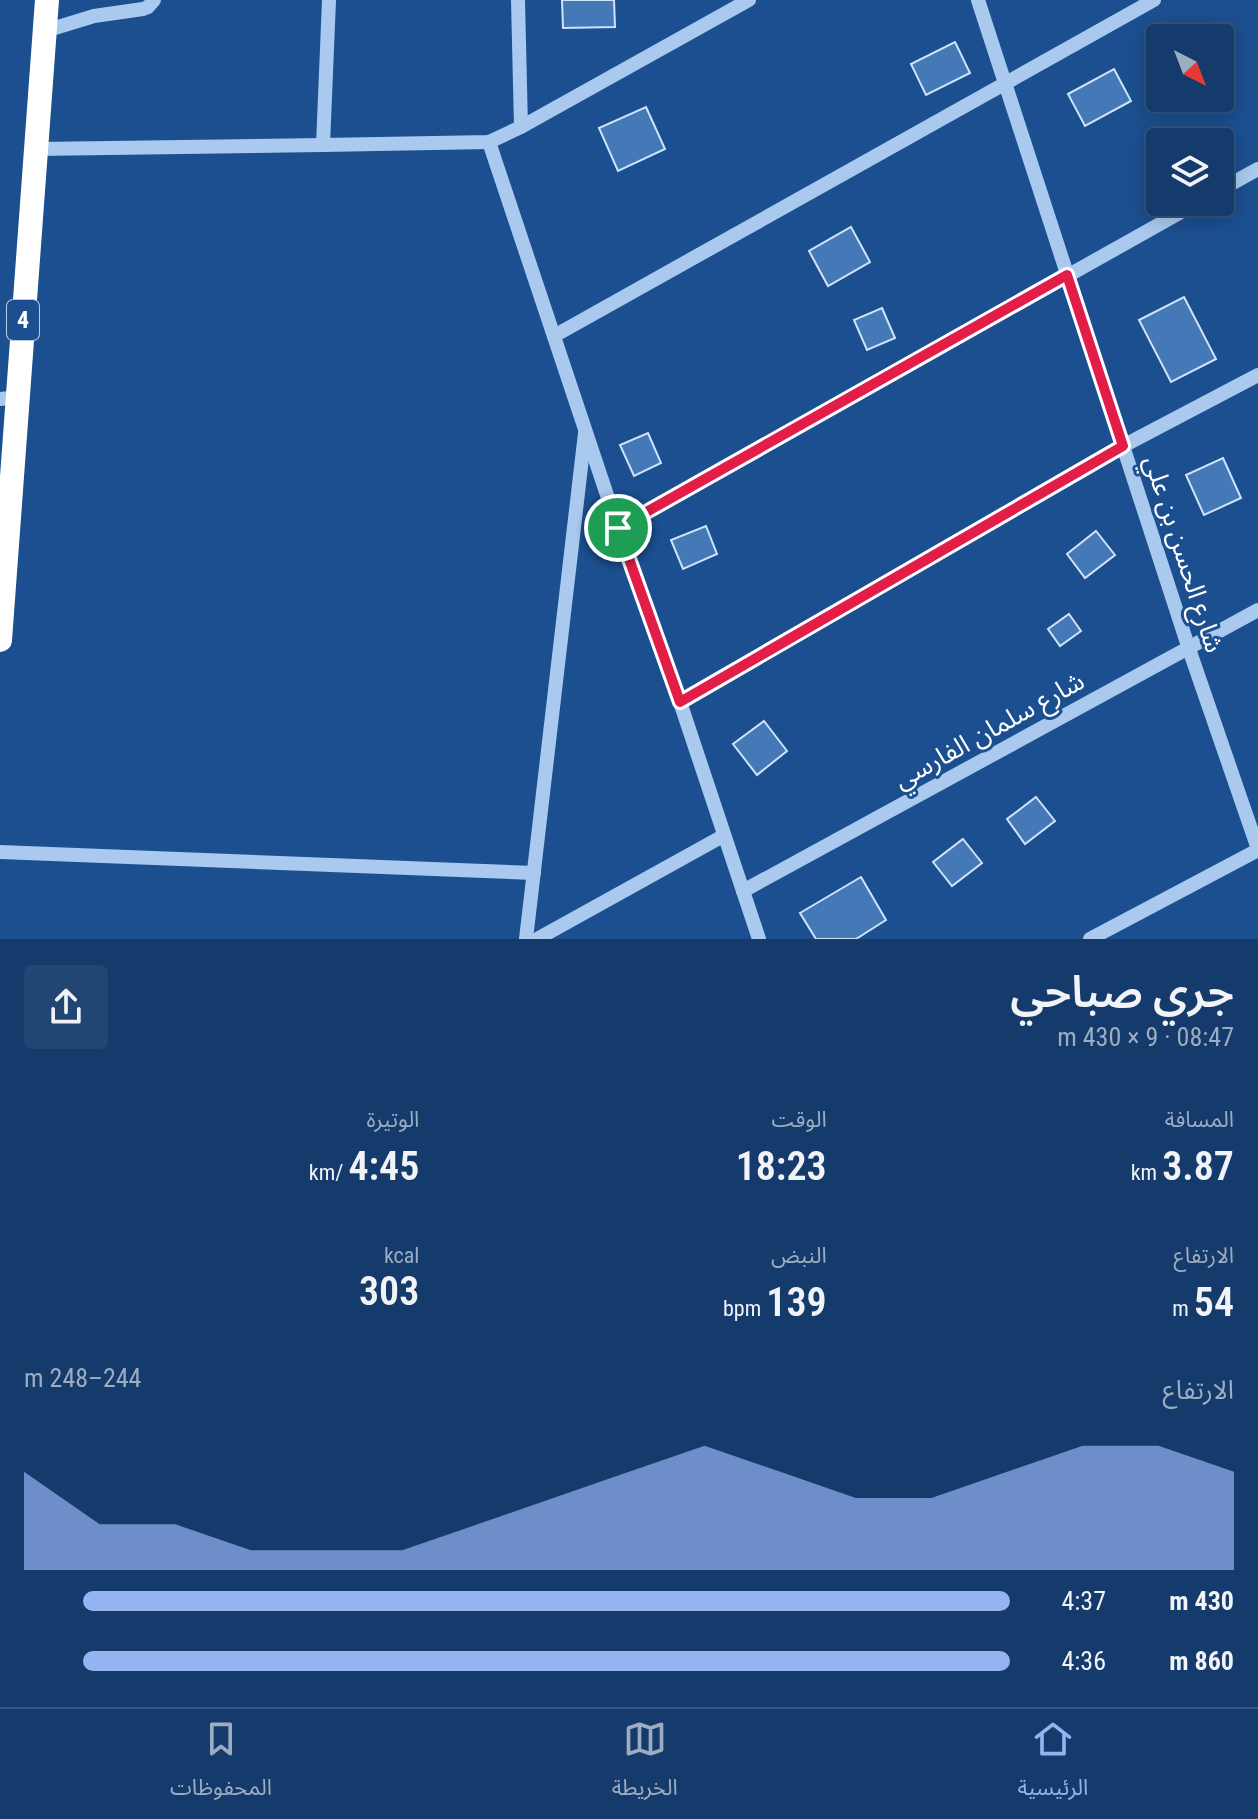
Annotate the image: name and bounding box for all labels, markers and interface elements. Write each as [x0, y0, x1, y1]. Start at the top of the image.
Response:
north arrow [1146, 24, 1234, 112]
map controls [1146, 24, 1234, 216]
button: layers [1146, 128, 1234, 216]
road number: 4 [7, 300, 39, 340]
street label: شارع الحسن بن علي [1133, 452, 1230, 658]
pin [584, 494, 652, 562]
icon: arrive [596, 506, 640, 550]
street label: شارع سلمان الفارسي [889, 665, 1092, 799]
button: share [24, 965, 108, 1049]
text: جري صباحي [1010, 966, 1234, 1018]
text: 08:47 · 9 × 430 m [1057, 1022, 1234, 1052]
text: الوتيرة [366, 1107, 419, 1132]
text: الوقت [771, 1107, 827, 1132]
text: المسافة [1165, 1107, 1234, 1132]
text: 4:45 [348, 1143, 419, 1190]
text: 18:23 [736, 1143, 827, 1190]
text: 3.87 [1162, 1143, 1234, 1190]
text: /km [309, 1160, 348, 1185]
text: km [1131, 1160, 1162, 1185]
text: kcal [384, 1243, 419, 1268]
text: النبض [771, 1243, 827, 1268]
text: الارتفاع [1174, 1243, 1234, 1268]
text: 303 [359, 1268, 419, 1315]
text: 139 [766, 1279, 827, 1326]
text: 54 [1194, 1279, 1234, 1326]
text: bpm [723, 1296, 766, 1321]
text: m [1172, 1296, 1194, 1321]
text: 244–248 m [24, 1363, 141, 1393]
text: الارتفاع [1163, 1375, 1234, 1405]
text: 4:37 [1061, 1586, 1106, 1616]
text: 430 m [1169, 1586, 1234, 1616]
text: 4:36 [1061, 1646, 1106, 1676]
text: 860 m [1169, 1646, 1234, 1676]
tab: المحفوظات [170, 1717, 272, 1811]
tab: الخريطة [612, 1717, 678, 1811]
tab: الرئيسية [1017, 1717, 1088, 1811]

